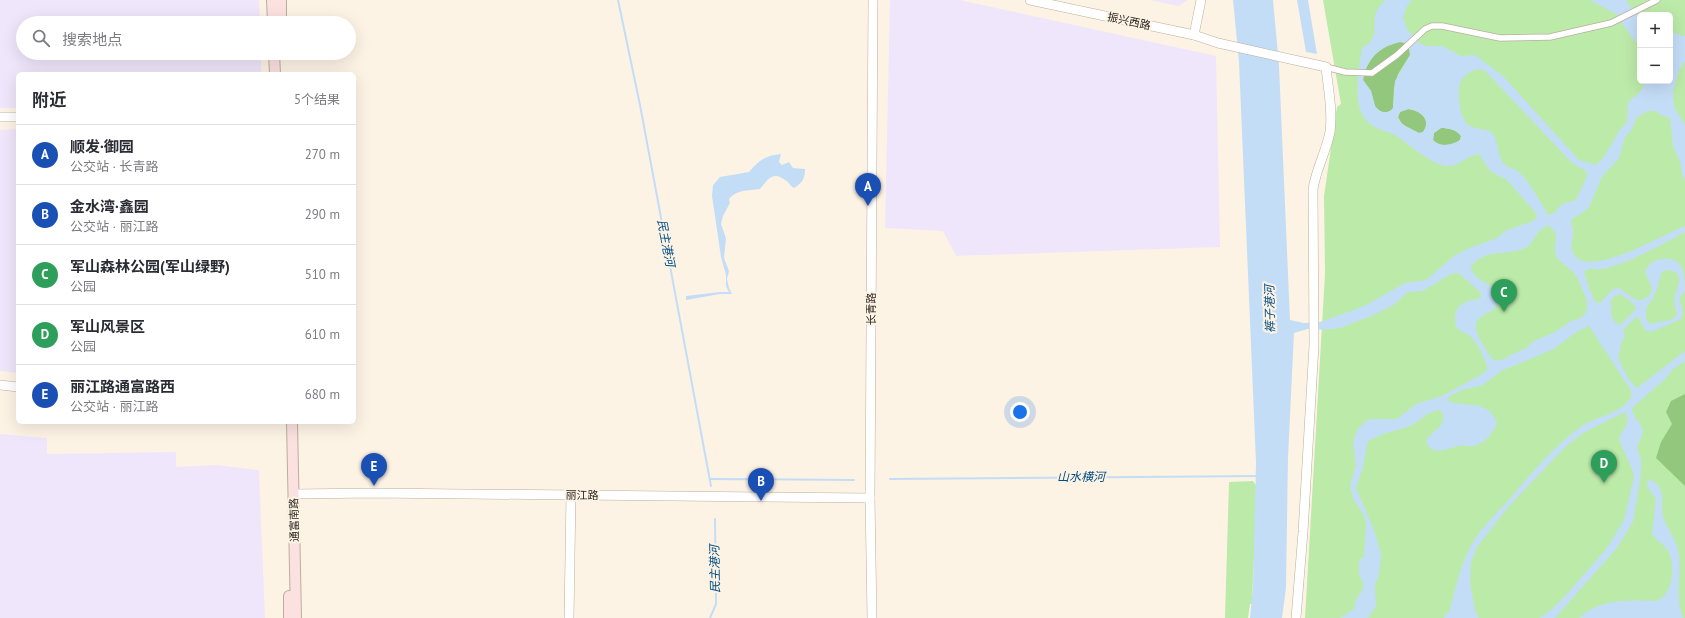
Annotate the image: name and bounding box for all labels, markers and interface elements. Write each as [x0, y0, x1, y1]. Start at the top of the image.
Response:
street label: 振兴西路 [1106, 10, 1152, 32]
map controls [1637, 12, 1673, 84]
button: + [1637, 12, 1673, 48]
search box [16, 16, 356, 60]
icon: search [30, 27, 52, 49]
text: 搜索地点 [62, 30, 122, 49]
button: − [1637, 48, 1673, 84]
text: 附近 [32, 89, 66, 111]
text: 5个结果 [294, 91, 340, 108]
text: 顺发·御园 [70, 137, 134, 156]
text: A [41, 146, 49, 163]
text: 270 m [305, 146, 340, 163]
text: 公交站 · 长青路 [70, 158, 158, 175]
pin: A [855, 173, 881, 206]
text: 金水湾·鑫园 [70, 197, 149, 216]
text: B [41, 206, 49, 223]
text: 290 m [305, 206, 340, 223]
text: 公交站 · 丽江路 [70, 218, 158, 235]
water label: 民主港河 [655, 218, 679, 270]
text: 军山森林公园(军山绿野) [70, 257, 230, 276]
text: C [41, 266, 49, 283]
text: 510 m [305, 266, 340, 283]
text: 公园 [70, 278, 96, 295]
pin: C [1491, 279, 1517, 312]
water label: 裤子港河 [1262, 283, 1277, 333]
street label: 长青路 [864, 293, 878, 326]
text: 军山风景区 [70, 317, 145, 336]
text: D [41, 326, 49, 343]
text: 610 m [305, 326, 340, 343]
text: 公园 [70, 338, 96, 355]
text: 丽江路通富路西 [70, 377, 175, 396]
text: E [42, 386, 48, 403]
text: 680 m [305, 386, 340, 403]
text: 公交站 · 丽江路 [70, 398, 158, 415]
your location [1010, 402, 1030, 422]
pin: D [1591, 450, 1617, 483]
pin: E [361, 453, 387, 486]
pin: B [748, 468, 774, 501]
water label: 山水横河 [1057, 469, 1107, 484]
street label: 丽江路 [565, 488, 599, 502]
street label: 通富南路 [287, 498, 301, 542]
water label: 民主港河 [707, 543, 722, 593]

